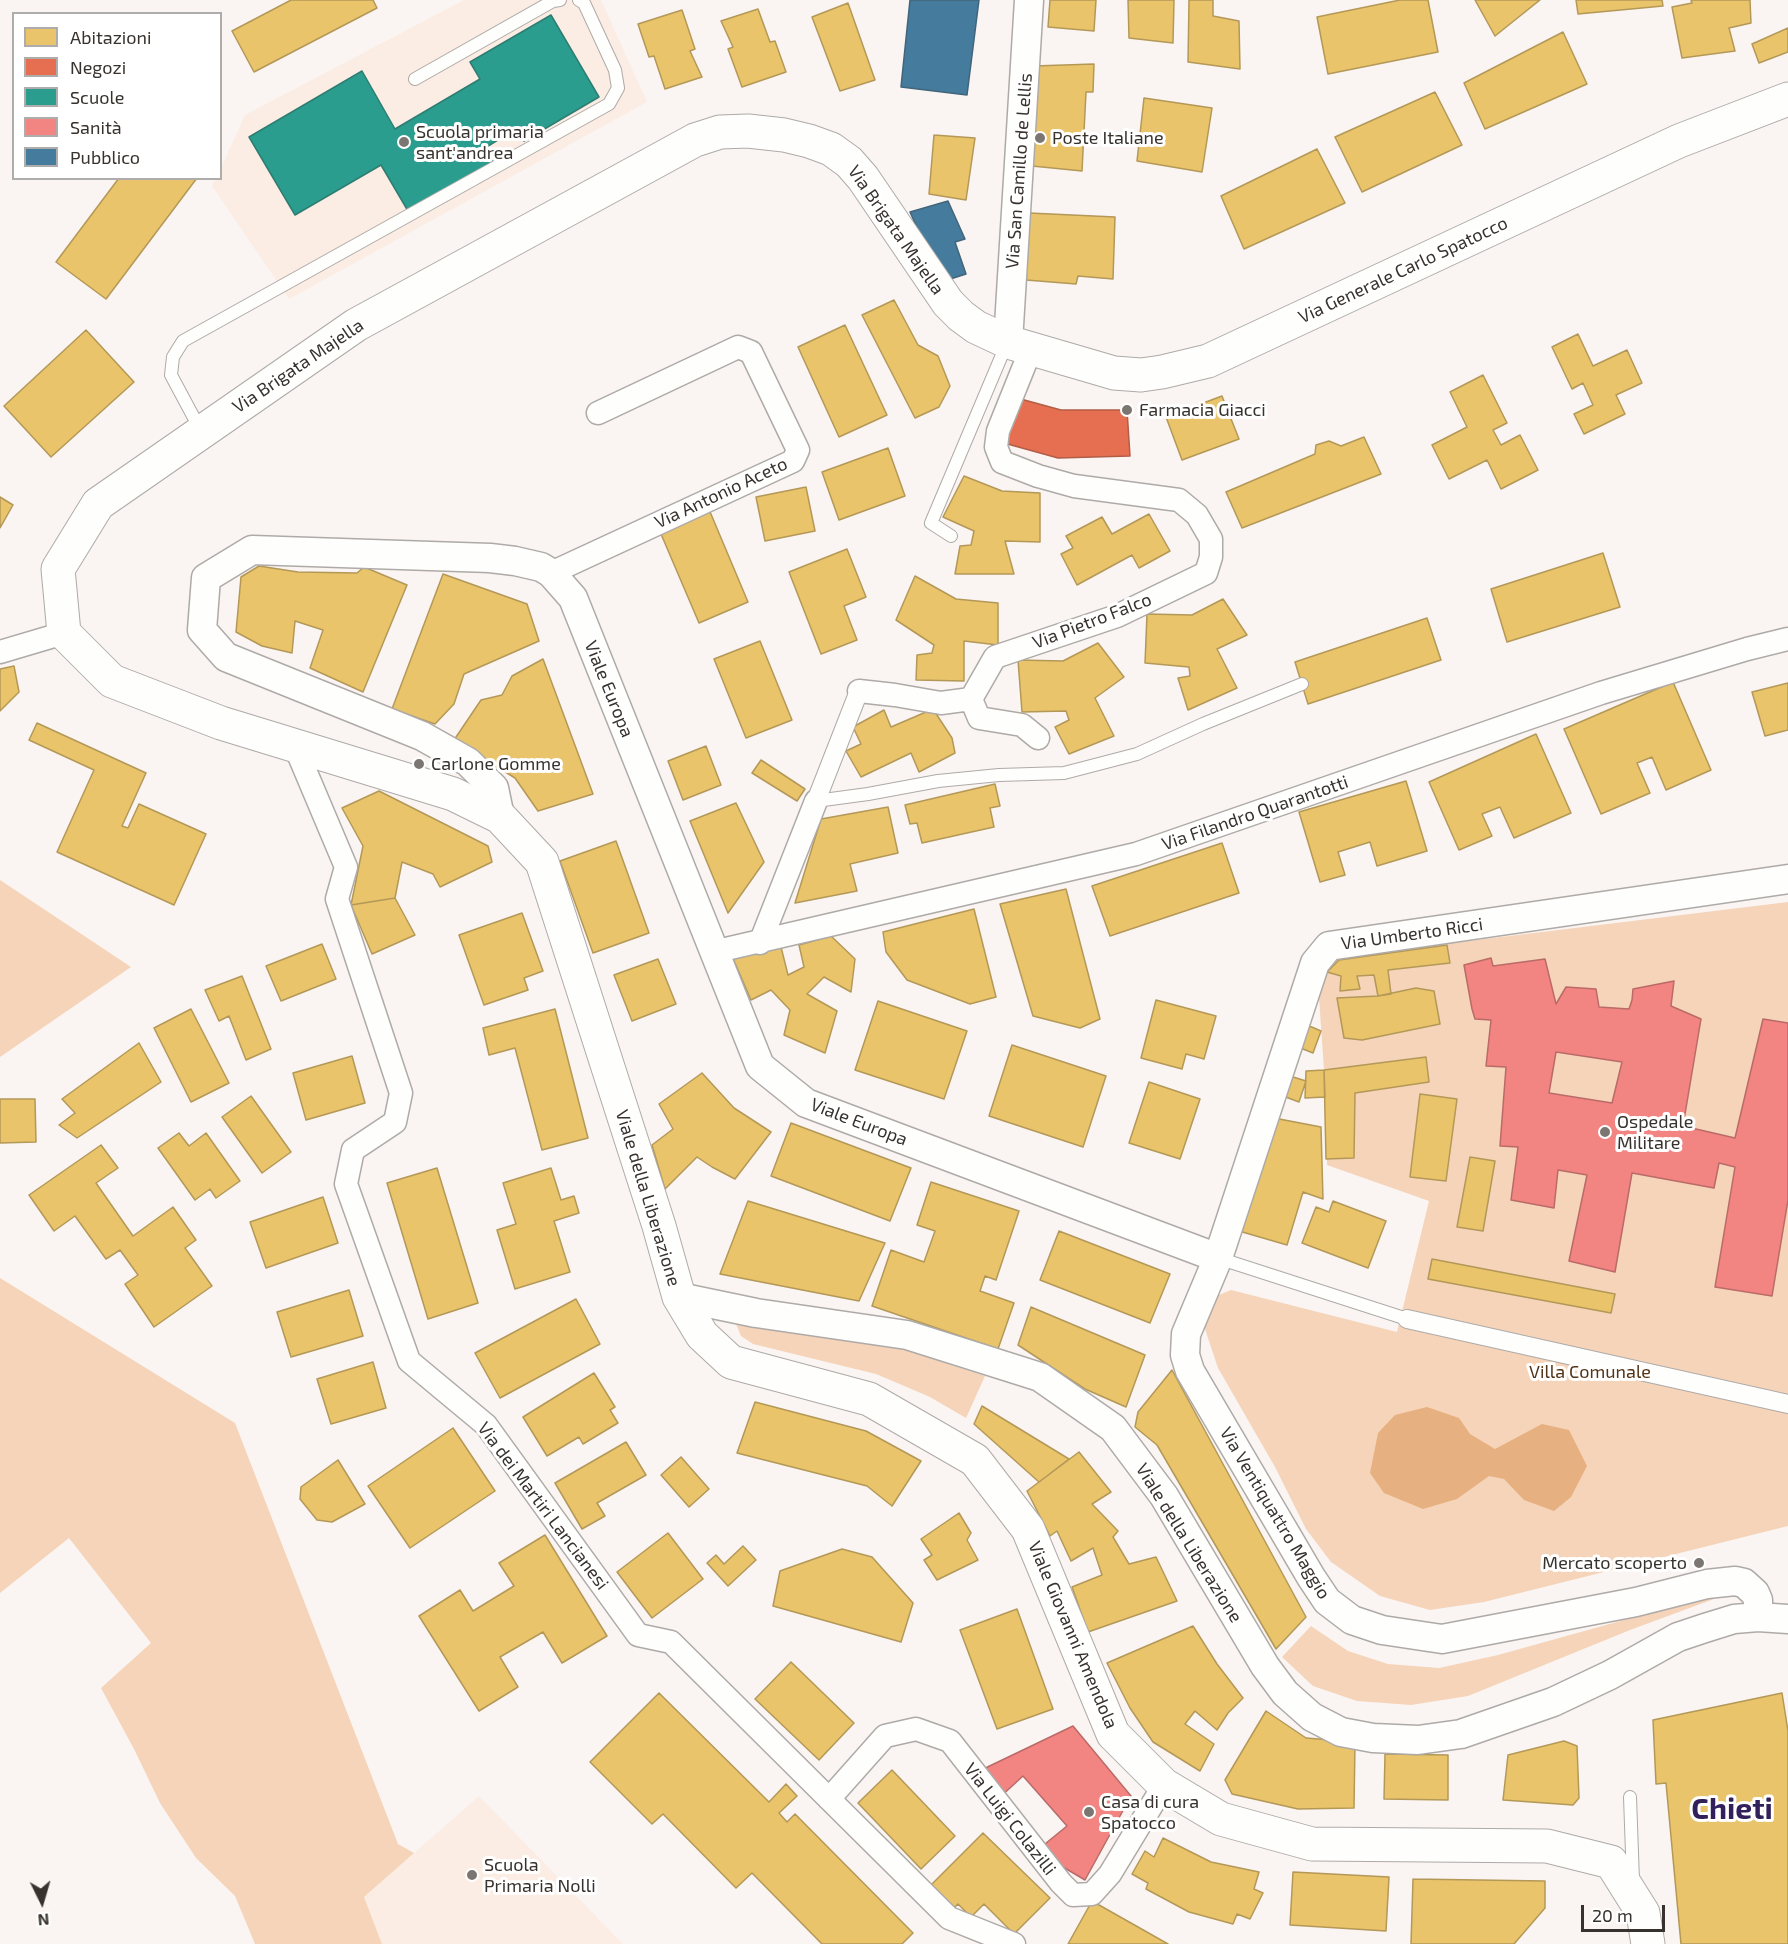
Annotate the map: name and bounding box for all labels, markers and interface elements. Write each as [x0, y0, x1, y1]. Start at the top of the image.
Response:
legend [12, 12, 222, 180]
text: Abitazioni [70, 26, 151, 48]
text: Negozi [70, 56, 126, 78]
street label: Via San Camillo de Lellis [1001, 72, 1037, 270]
text: Scuole [70, 86, 124, 108]
text: Sanità [70, 116, 122, 138]
place label: Scuola primaria sant'andrea [416, 121, 544, 164]
place label: Poste Italiane [1052, 127, 1164, 149]
marker: Poste Italiane [1033, 131, 1047, 145]
marker: Scuola primaria sant'andrea [397, 135, 411, 149]
text: Pubblico [70, 146, 140, 168]
street label: Via Brigata Majella [843, 161, 949, 299]
street label: Via Generale Carlo Spatocco [1295, 212, 1511, 328]
street label: Via Brigata Majella [228, 314, 368, 418]
place label: Farmacia Giacci [1139, 399, 1266, 421]
marker: Farmacia Giacci [1120, 403, 1134, 417]
street label: Via Antonio Aceto [651, 453, 791, 533]
street label: Via Pietro Falco [1030, 588, 1154, 654]
street label: Viale Europa [580, 638, 638, 740]
place label: Carlone Gomme [431, 753, 561, 775]
marker: Carlone Gomme [412, 757, 426, 771]
street label: Via Filandro Quarantotti [1159, 771, 1351, 855]
street label: Via Umberto Ricci [1340, 913, 1484, 955]
street label: Viale Europa [807, 1094, 911, 1150]
street label: Viale della Liberazione [611, 1107, 685, 1289]
place label: Ospedale Militare [1617, 1111, 1693, 1154]
marker: Ospedale Militare [1598, 1125, 1612, 1139]
park label: Villa Comunale [1529, 1361, 1651, 1383]
street label: Via dei Martiri Lancianesi [473, 1418, 613, 1594]
street label: Via Ventiquattro Maggio [1215, 1423, 1335, 1603]
street label: Viale della Liberazione [1131, 1459, 1247, 1627]
street label: Viale Giovanni Amendola [1024, 1538, 1122, 1732]
place label: Mercato scoperto [1542, 1552, 1687, 1574]
marker: Mercato scoperto [1692, 1556, 1706, 1570]
street label: Via Luigi Colazilli [960, 1759, 1060, 1879]
place label: Casa di cura Spatocco [1101, 1791, 1199, 1834]
district label: Chieti [1691, 1791, 1773, 1827]
marker: Casa di cura Spatocco [1082, 1805, 1096, 1819]
place label: Scuola Primaria Nolli [484, 1854, 596, 1896]
marker: Scuola Primaria Nolli [465, 1868, 479, 1882]
north arrow [12, 1872, 72, 1932]
scale bar [1584, 1893, 1668, 1931]
text: 20 m [1592, 1904, 1633, 1926]
text: N [37, 1910, 50, 1930]

